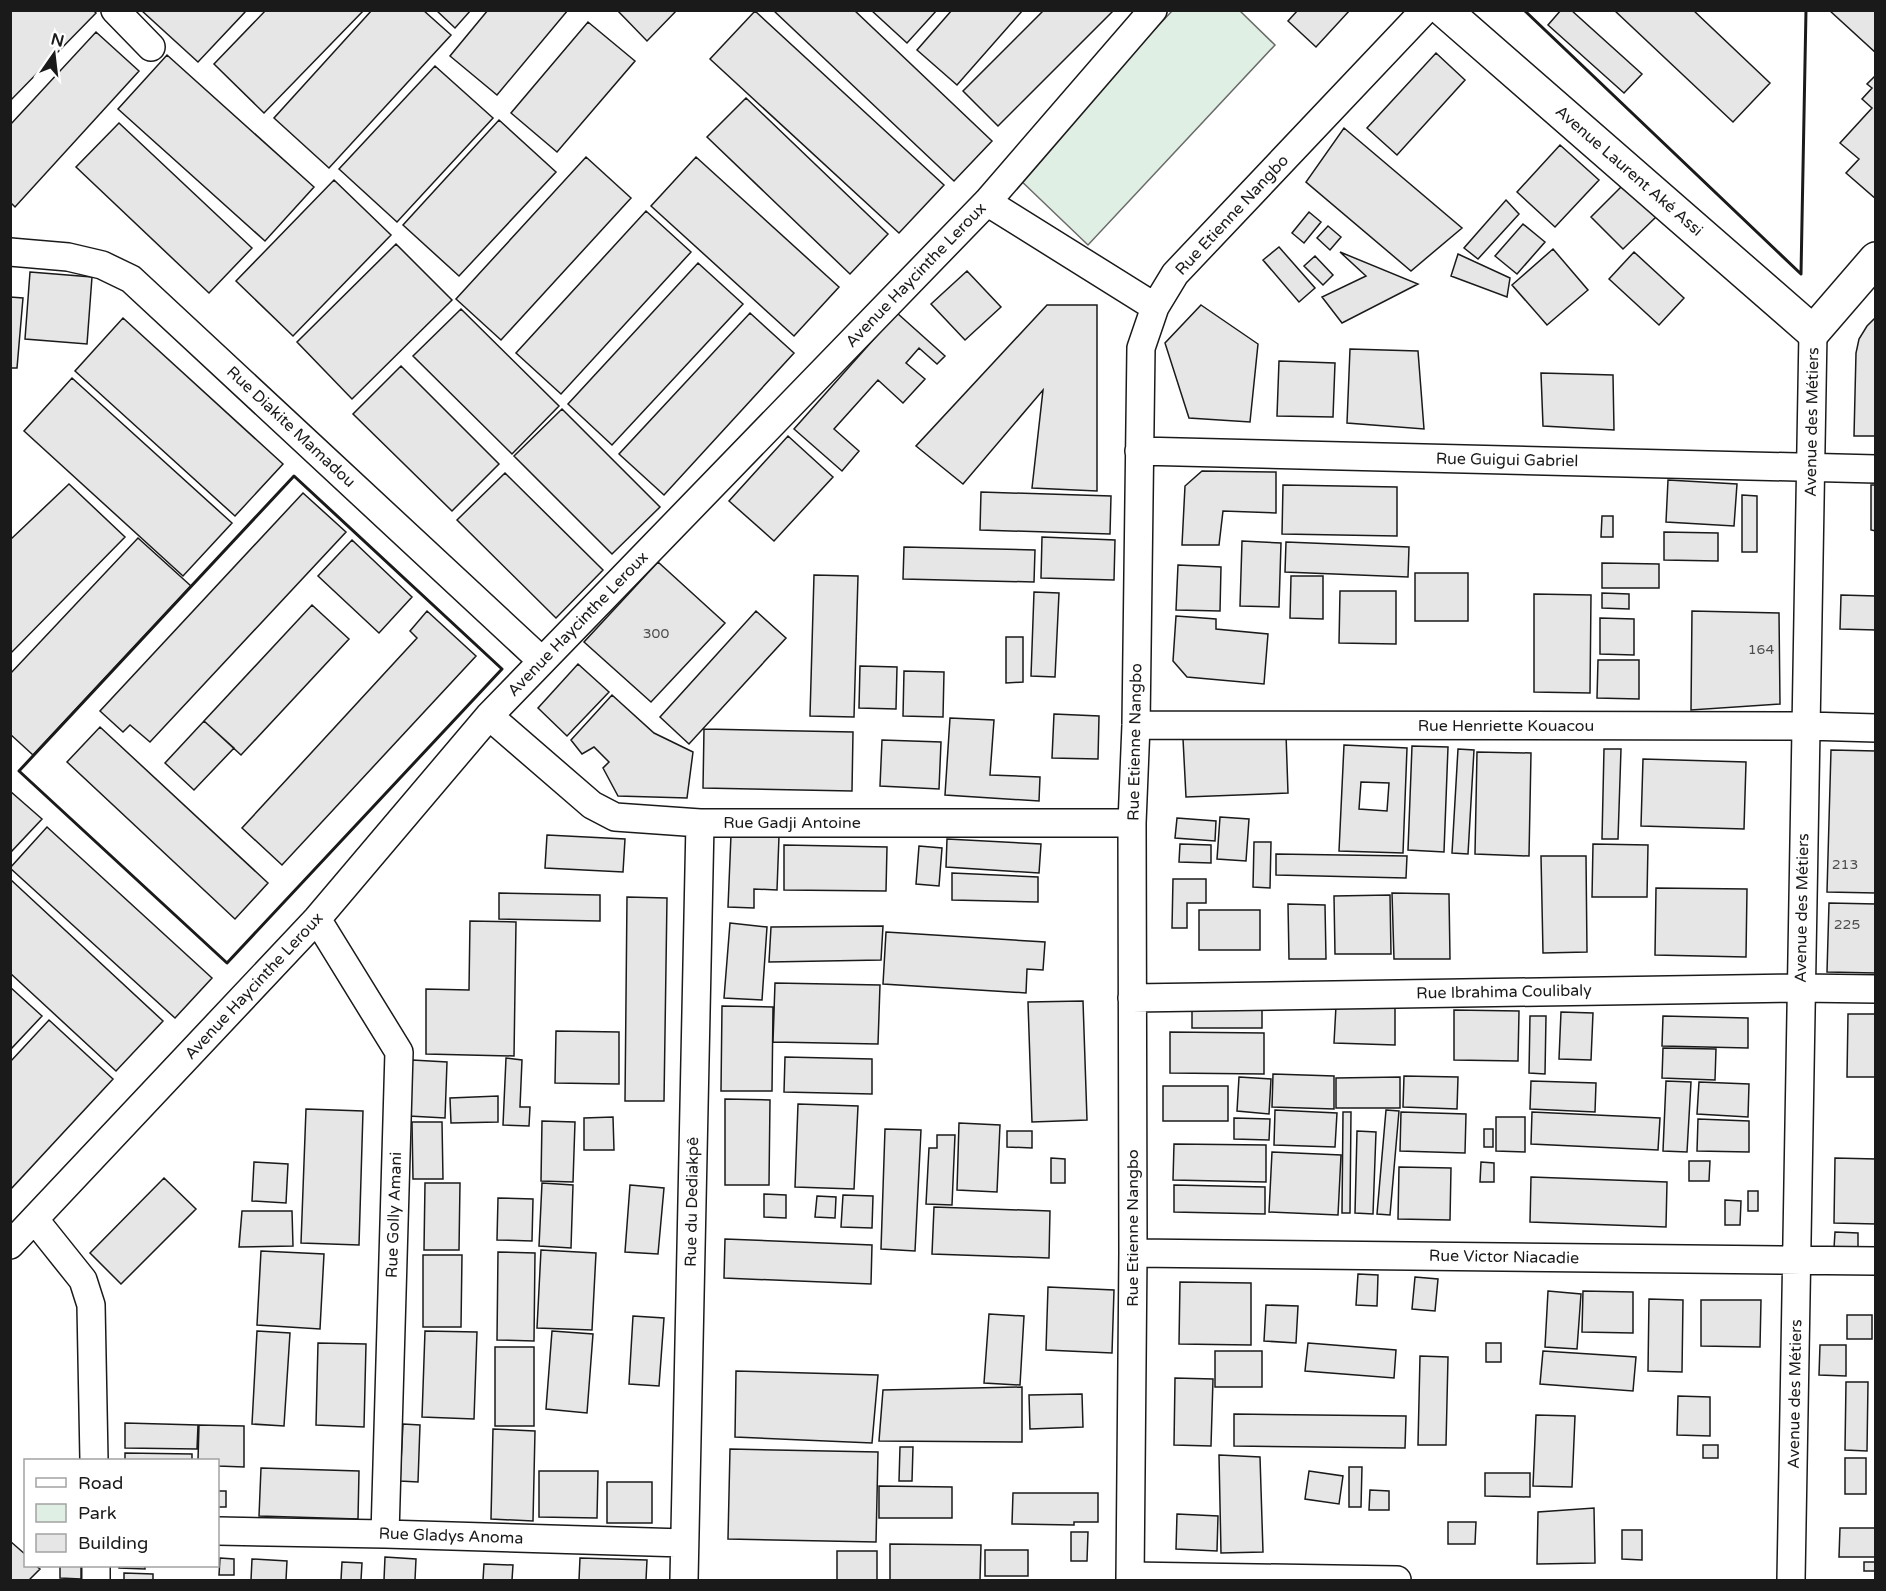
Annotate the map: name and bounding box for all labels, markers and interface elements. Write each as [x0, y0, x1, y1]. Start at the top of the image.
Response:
north arrow [24, 24, 84, 84]
text: N [49, 29, 66, 52]
street label: Avenue Laurent Aké Assi [1551, 101, 1707, 241]
street label: Rue Etienne Nangbo [1171, 151, 1293, 279]
street label: Avenue Haycinthe Leroux [841, 198, 991, 352]
street label: Avenue des Métiers [1801, 347, 1823, 497]
street label: Rue Diakite Mamadou [222, 362, 360, 492]
street label: Rue Guigui Gabriel [1436, 449, 1578, 471]
street label: Avenue Haycinthe Leroux [503, 547, 653, 701]
house number: 300 [643, 625, 669, 642]
house number: 164 [1748, 641, 1774, 658]
street label: Rue Etienne Nangbo [1124, 663, 1146, 821]
street label: Rue Henriette Kouacou [1418, 716, 1594, 736]
street label: Rue Gadji Antoine [723, 813, 861, 833]
street label: Avenue des Métiers [1791, 833, 1813, 983]
house number: 213 [1832, 856, 1858, 873]
street label: Avenue Haycinthe Leroux [181, 908, 327, 1064]
house number: 225 [1834, 916, 1860, 933]
street label: Rue Ibrahima Coulibaly [1416, 980, 1592, 1004]
street label: Rue du Dediakpê [681, 1137, 703, 1267]
street label: Rue Etienne Nangbo [1123, 1149, 1143, 1307]
street label: Rue Golly Amani [382, 1152, 406, 1278]
street label: Rue Victor Niacadie [1429, 1246, 1579, 1268]
street label: Avenue des Métiers [1784, 1319, 1806, 1469]
legend [24, 1459, 219, 1567]
text: Road [78, 1472, 123, 1494]
text: Park [78, 1502, 117, 1524]
street label: Rue Gladys Anoma [378, 1523, 524, 1549]
text: Building [78, 1532, 148, 1554]

